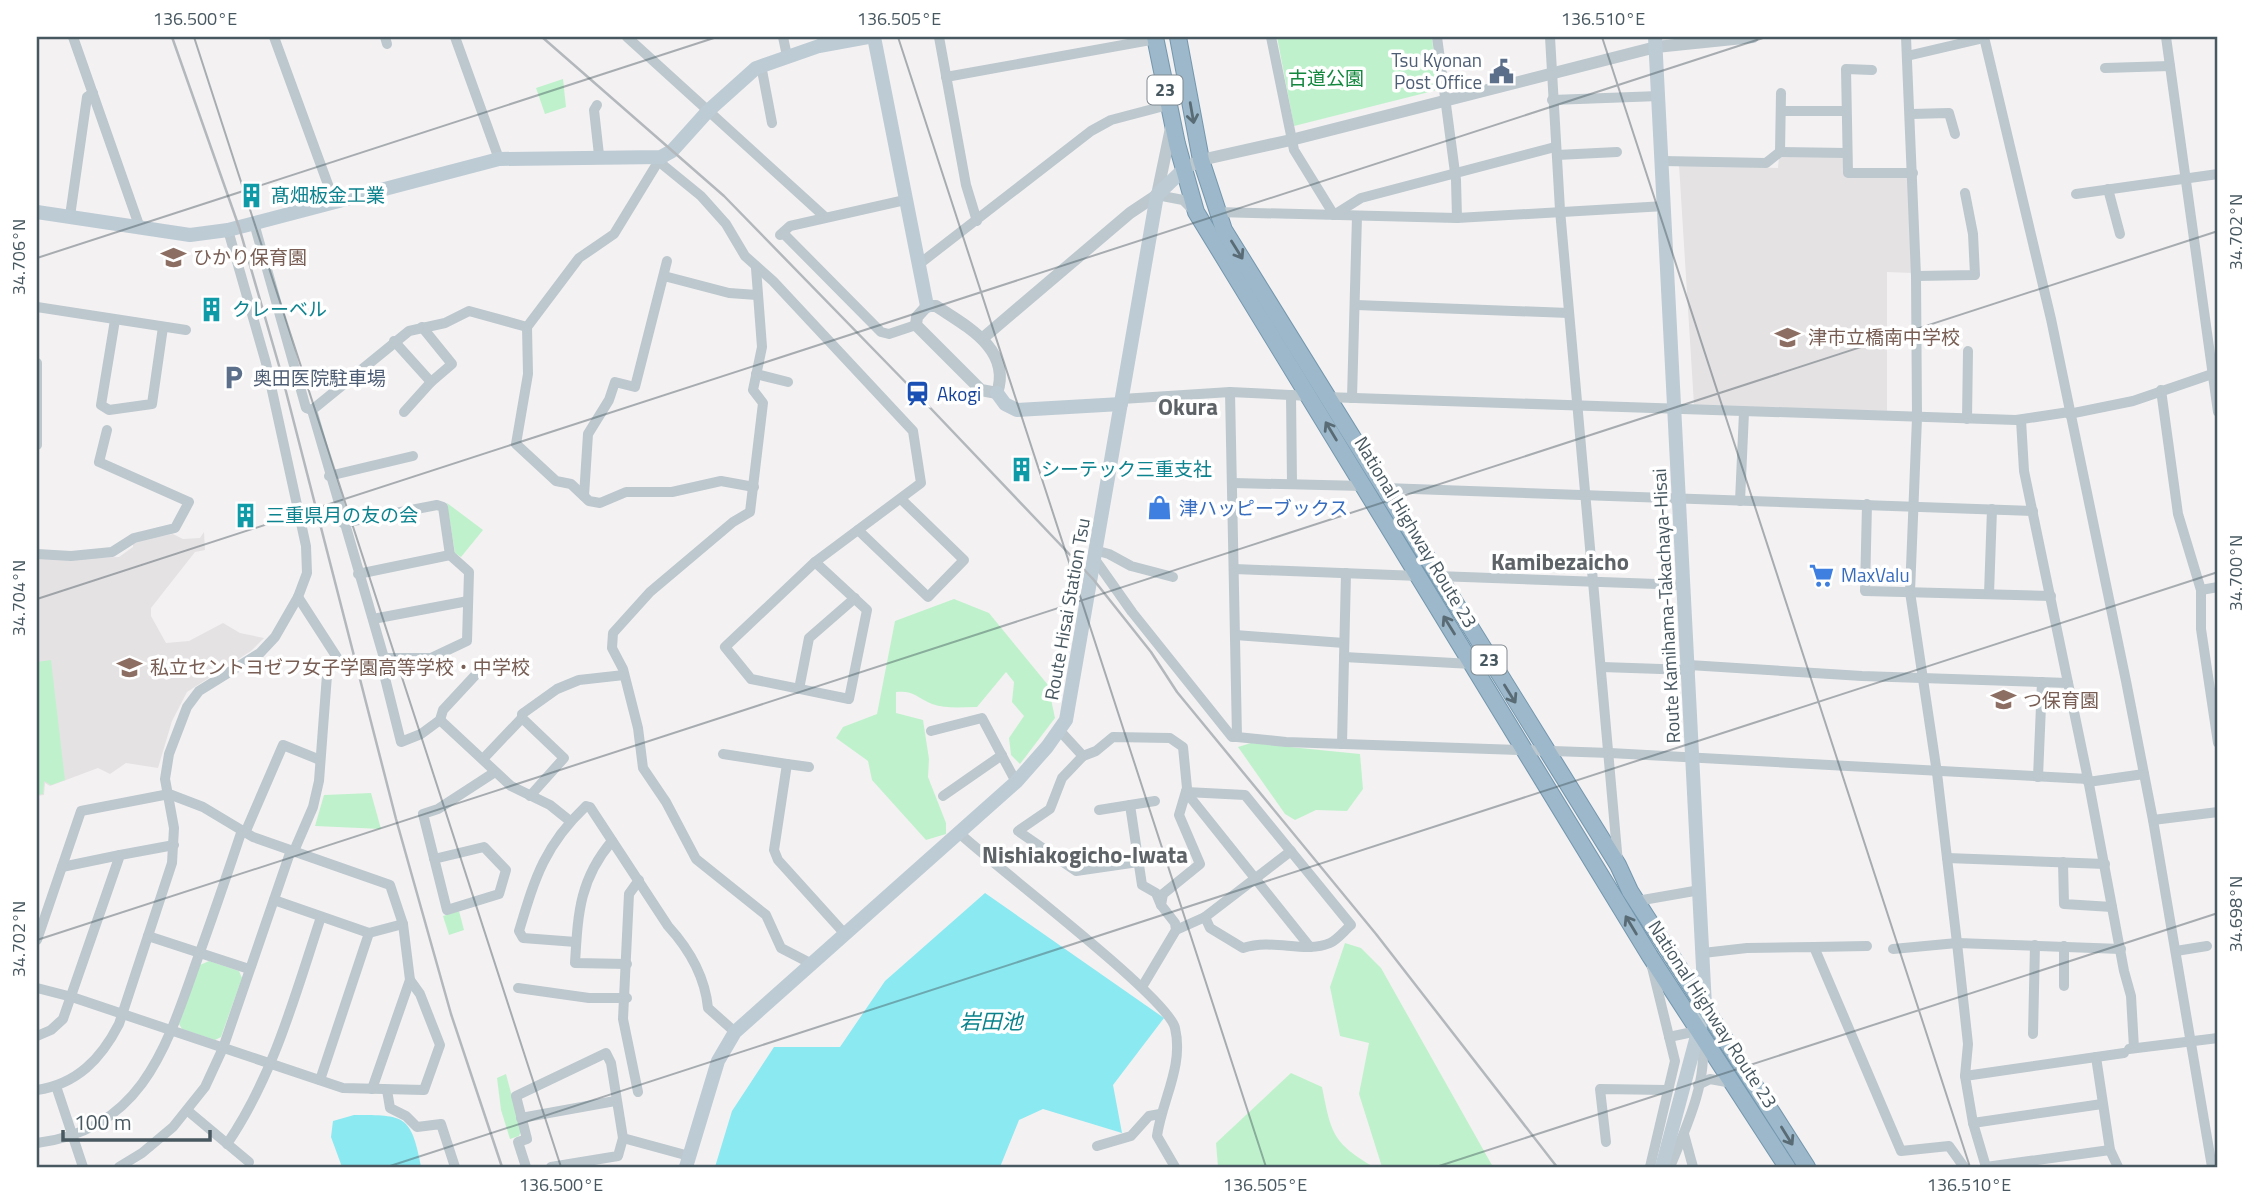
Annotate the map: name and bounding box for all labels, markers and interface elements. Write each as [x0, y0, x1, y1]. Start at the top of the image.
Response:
text: 136.500°E [153, 5, 237, 32]
text: 136.505°E [857, 5, 941, 32]
text: 136.510°E [1561, 5, 1645, 32]
place label: Tsu Kyonan Post Office [1391, 45, 1482, 96]
public building icon: Tsu Kyonan Post Office [1488, 57, 1516, 85]
park label: 古道公園 [1288, 63, 1364, 92]
road number: 23 [1148, 76, 1182, 104]
one-way arrow [1185, 101, 1199, 124]
place label: 髙畑板金工業 [271, 180, 385, 209]
building icon: 髙畑板金工業 [237, 181, 265, 209]
text: 34.702°N [2222, 194, 2249, 270]
text: 34.706°N [5, 219, 32, 295]
one-way arrow [1230, 240, 1244, 260]
place label: ひかり保育園 [193, 242, 307, 271]
school or university icon: ひかり保育園 [159, 243, 187, 271]
place label: クレーベル [232, 294, 327, 323]
building icon: クレーベル [198, 295, 226, 323]
place label: 津市立橋南中学校 [1808, 322, 1960, 351]
school or university icon: 津市立橋南中学校 [1774, 323, 1802, 351]
place label: 奥田医院駐車場 [253, 363, 386, 392]
parking icon: 奥田医院駐車場 [219, 364, 247, 392]
place label: Akogi [937, 379, 981, 408]
station icon: Akogi [903, 380, 931, 408]
district label: Okura [1158, 389, 1218, 424]
one-way arrow [1323, 422, 1337, 442]
street label: National Highway Route 23 [1348, 430, 1485, 633]
place label: シーテック三重支社 [1041, 454, 1212, 483]
building icon: シーテック三重支社 [1007, 455, 1035, 483]
street label: Route Kamihama-Takachaya-Hisai [1644, 468, 1687, 744]
place label: 津ハッピーブックス [1179, 493, 1348, 522]
shop icon: 津ハッピーブックス [1145, 494, 1173, 522]
place label: 三重県月の友の会 [266, 500, 418, 529]
building icon: 三重県月の友の会 [232, 501, 260, 529]
street label: Route Hisai Station Tsu [1036, 516, 1097, 702]
text: 34.700°N [2222, 535, 2249, 611]
district label: Kamibezaicho [1491, 544, 1629, 579]
text: 34.704°N [5, 560, 32, 636]
place label: MaxValu [1841, 560, 1909, 589]
supermarket icon: MaxValu [1807, 561, 1835, 589]
one-way arrow [1442, 616, 1456, 636]
road number: 23 [1472, 646, 1506, 674]
place label: 私立セントヨゼフ女子学園高等学校・中学校 [150, 652, 530, 681]
school or university icon: 私立セントヨゼフ女子学園高等学校・中学校 [116, 653, 144, 681]
one-way arrow [1504, 684, 1518, 704]
place label: つ保育園 [2023, 685, 2099, 714]
school or university icon: つ保育園 [1989, 686, 2017, 714]
district label: Nishiakogicho-Iwata [982, 837, 1188, 872]
text: 34.698°N [2222, 876, 2249, 952]
text: 34.702°N [5, 901, 32, 977]
street label: National Highway Route 23 [1642, 914, 1785, 1113]
one-way arrow [1623, 915, 1637, 935]
water label: 岩田池 [960, 1005, 1024, 1037]
scale bar [63, 1099, 210, 1143]
text: 100 m [74, 1106, 131, 1138]
one-way arrow [1780, 1126, 1795, 1145]
text: 136.500°E [519, 1171, 603, 1198]
text: 136.505°E [1223, 1171, 1307, 1198]
text: 136.510°E [1927, 1171, 2011, 1198]

